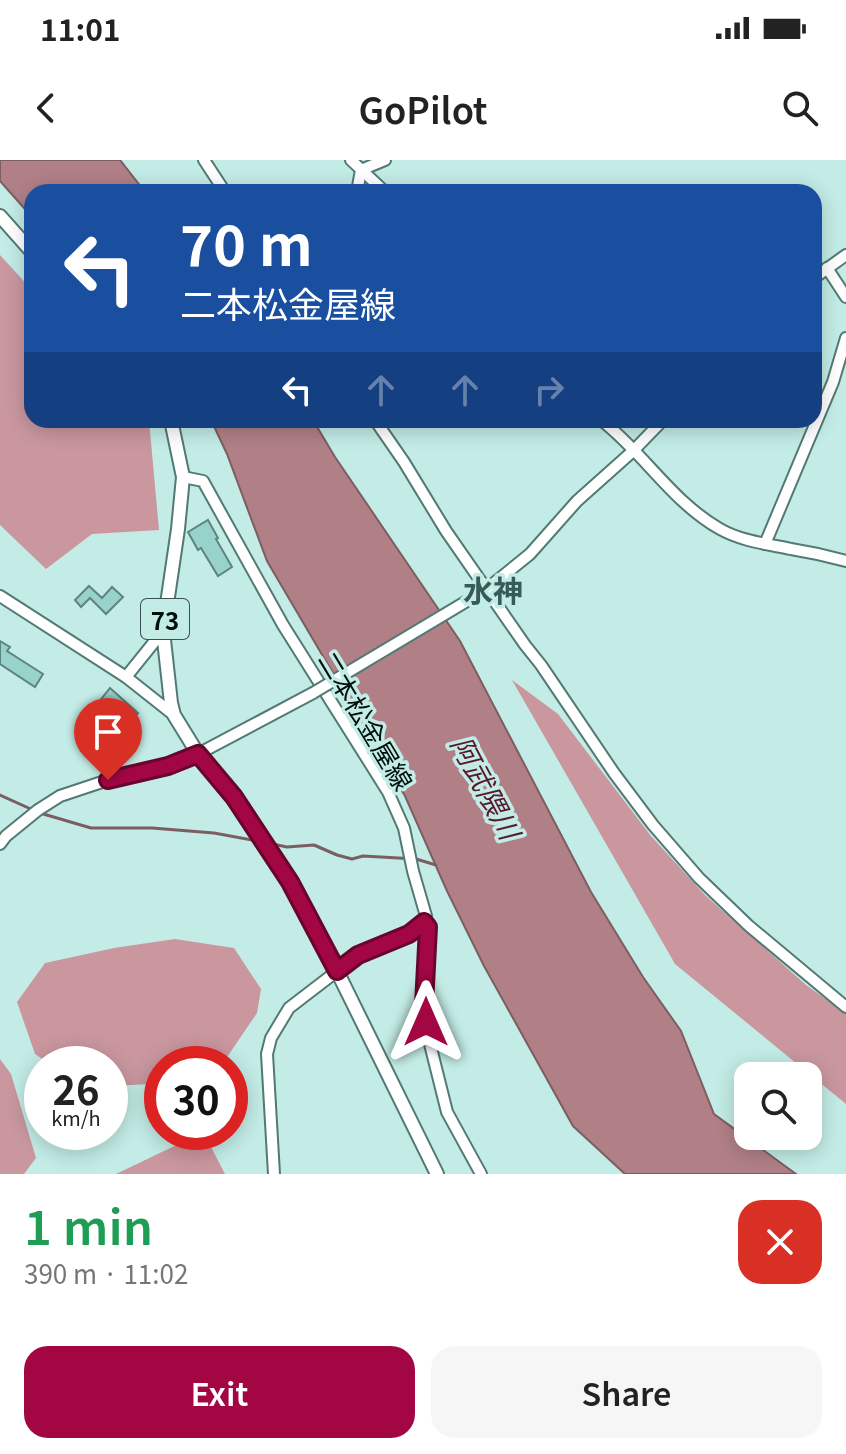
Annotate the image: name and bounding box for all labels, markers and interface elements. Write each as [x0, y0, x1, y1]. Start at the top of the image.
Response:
text: 11:01 [40, 6, 121, 50]
text: GoPilot [358, 82, 488, 134]
icon: back [24, 86, 68, 130]
icon: search [778, 86, 822, 130]
text: 70 m [180, 201, 313, 282]
icon: left [48, 216, 152, 320]
text: 二本松金屋線 [180, 276, 396, 328]
icon: left [275, 368, 319, 412]
icon: ahead [359, 368, 403, 412]
icon: ahead [443, 368, 487, 412]
icon: right [527, 368, 571, 412]
district label: 水神 [463, 567, 523, 611]
road number: 73 [141, 599, 189, 639]
street label: 二本松金屋線 [311, 644, 423, 796]
pin [74, 698, 142, 780]
icon: arrive [86, 710, 130, 754]
water label: 阿武隈川 [443, 728, 532, 848]
position arrow [384, 980, 468, 1064]
speed limit sign: 30 [144, 1046, 248, 1150]
text: 26 [52, 1059, 100, 1117]
map controls [734, 1062, 822, 1150]
button: search [734, 1062, 822, 1150]
text: km/h [51, 1103, 101, 1132]
text: 1 min [24, 1189, 153, 1259]
button: close [738, 1200, 822, 1284]
text: 390 m · 11:02 [24, 1254, 188, 1291]
button: Exit [24, 1346, 415, 1438]
button: Share [431, 1346, 822, 1438]

